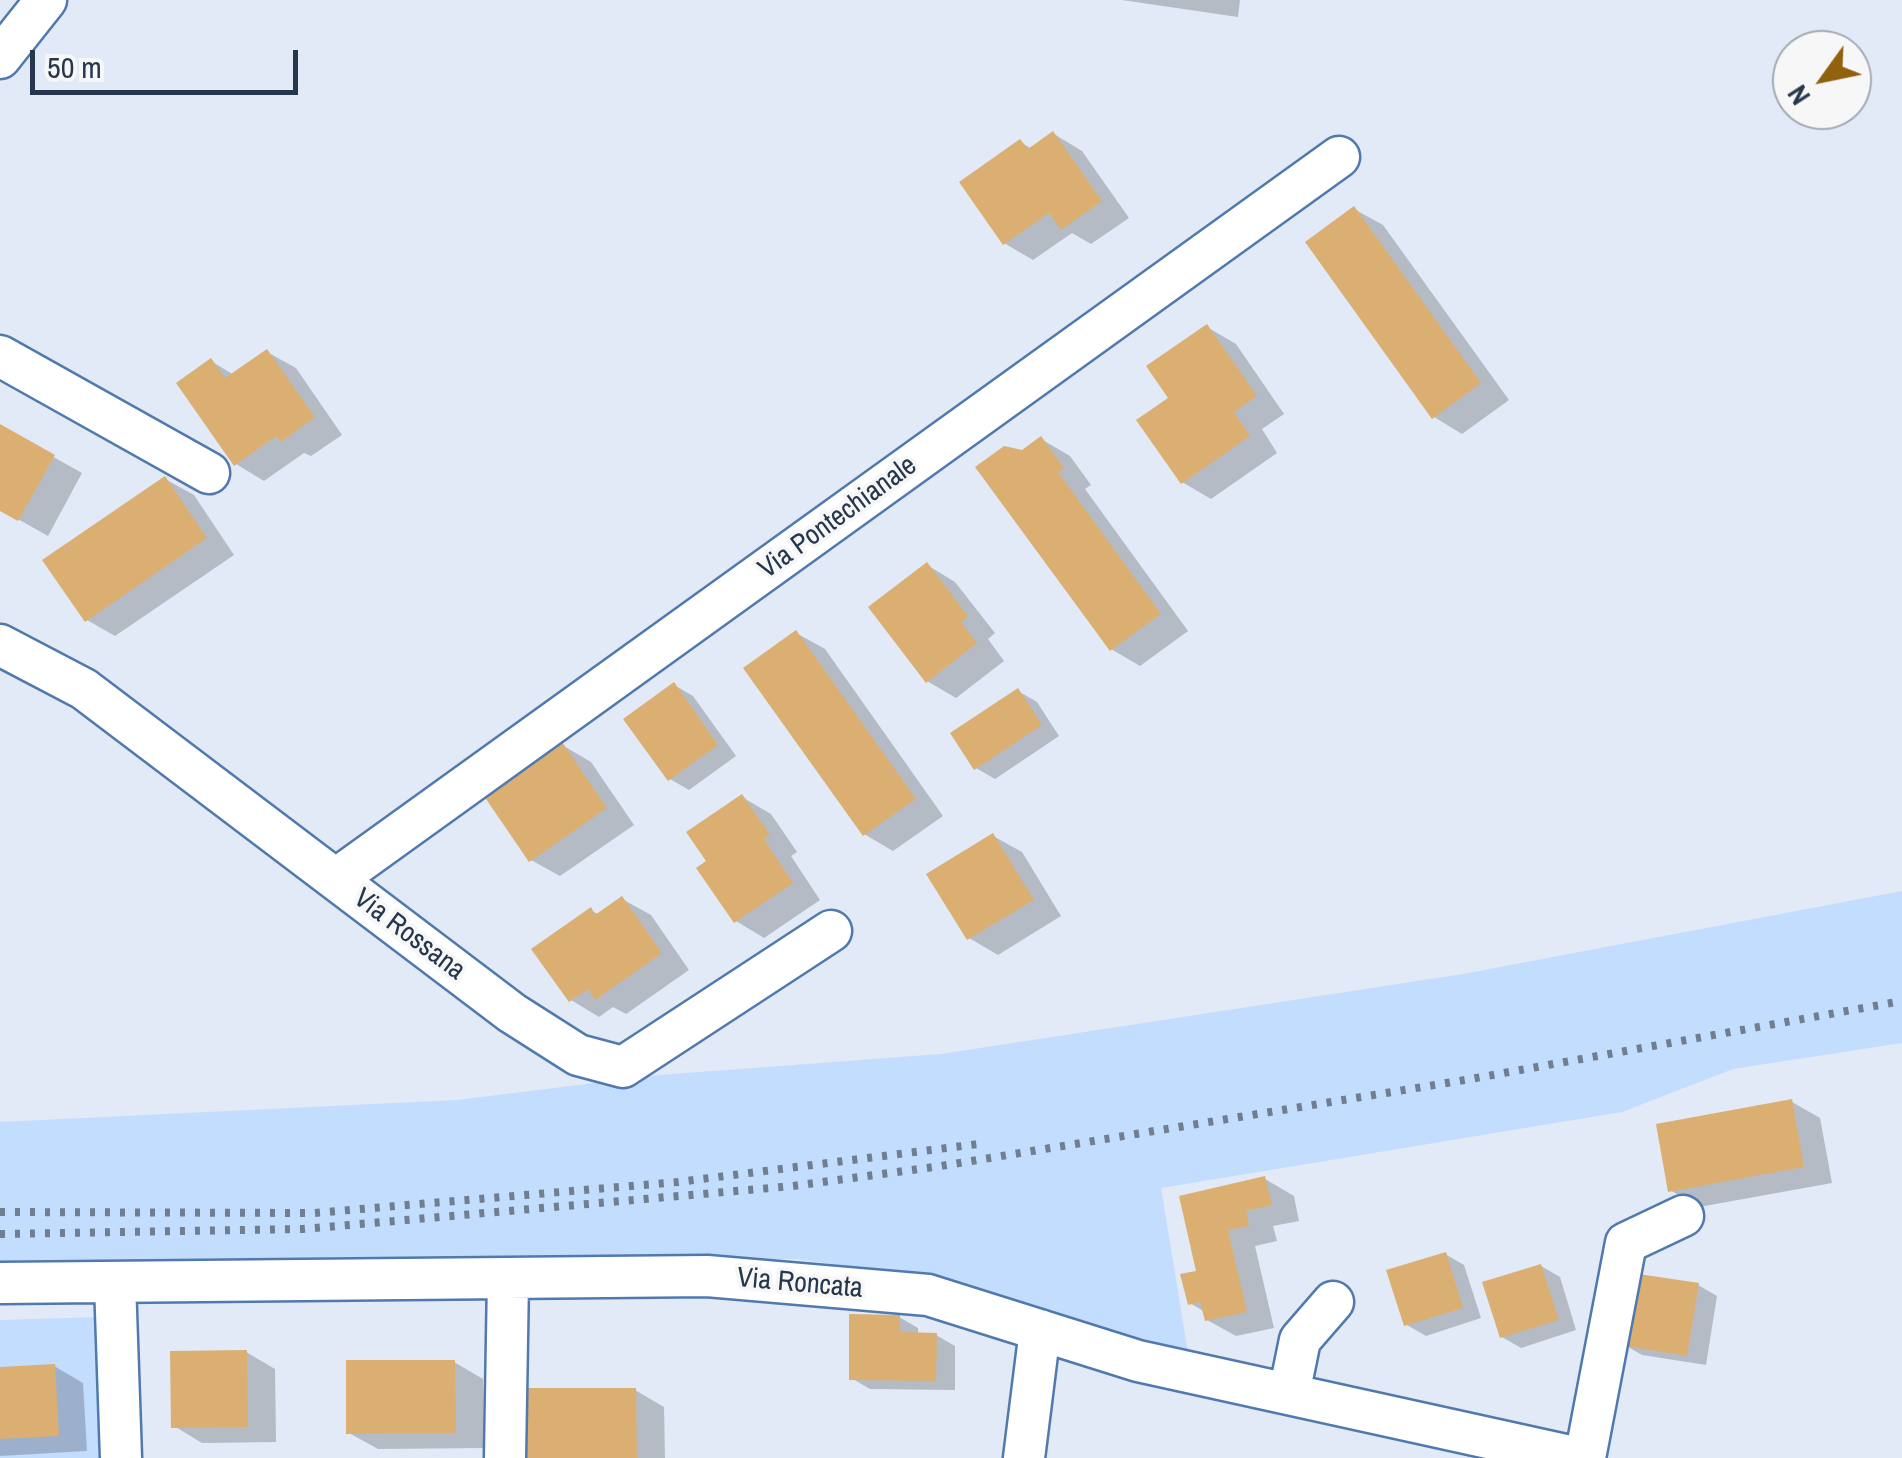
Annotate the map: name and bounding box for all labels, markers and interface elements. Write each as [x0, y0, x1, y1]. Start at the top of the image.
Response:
scale bar [35, 30, 302, 92]
north arrow [1772, 30, 1872, 130]
text: 50 m [47, 47, 102, 87]
text: N [1778, 78, 1819, 113]
street label: Via Pontechianale [752, 449, 924, 587]
street label: Via Rossana [347, 882, 471, 988]
street label: Via Roncata [736, 1262, 864, 1306]

